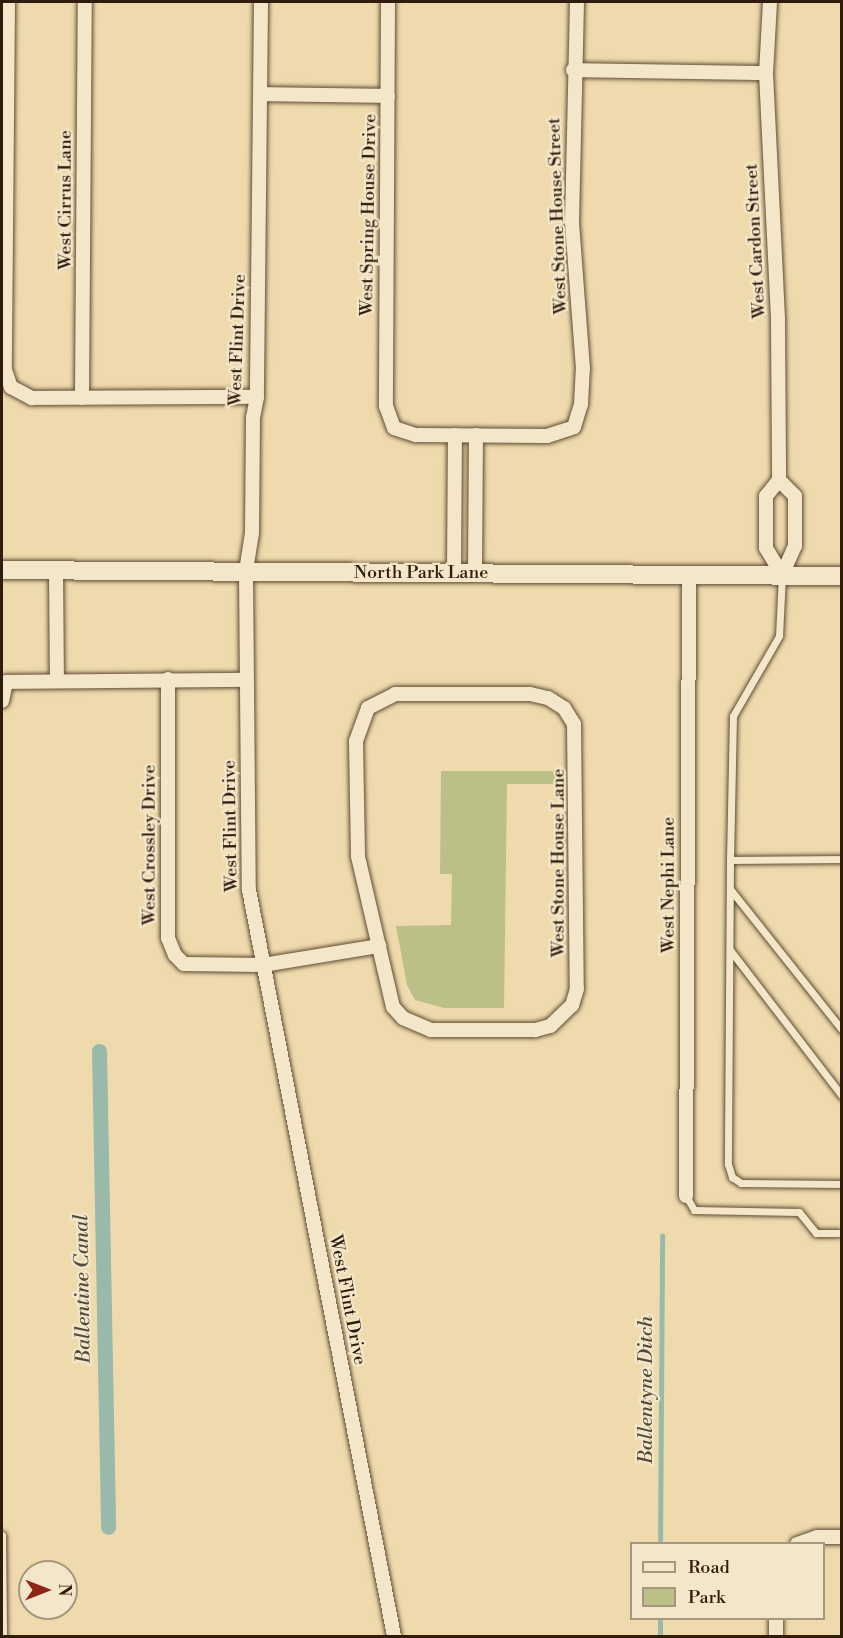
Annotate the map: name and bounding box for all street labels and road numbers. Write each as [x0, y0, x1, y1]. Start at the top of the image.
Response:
street label: West Spring House Drive [356, 114, 382, 316]
street label: West Stone House Street [544, 117, 572, 315]
street label: West Cirrus Lane [55, 130, 77, 270]
street label: West Cardon Street [741, 163, 771, 319]
street label: West Flint Drive [225, 274, 251, 406]
street label: North Park Lane [354, 562, 488, 584]
street label: West Flint Drive [219, 760, 243, 892]
street label: West Crossley Drive [139, 765, 161, 925]
street label: West Stone House Lane [548, 769, 570, 957]
street label: West Nephi Lane [658, 817, 680, 953]
street label: West Flint Drive [324, 1233, 370, 1367]

